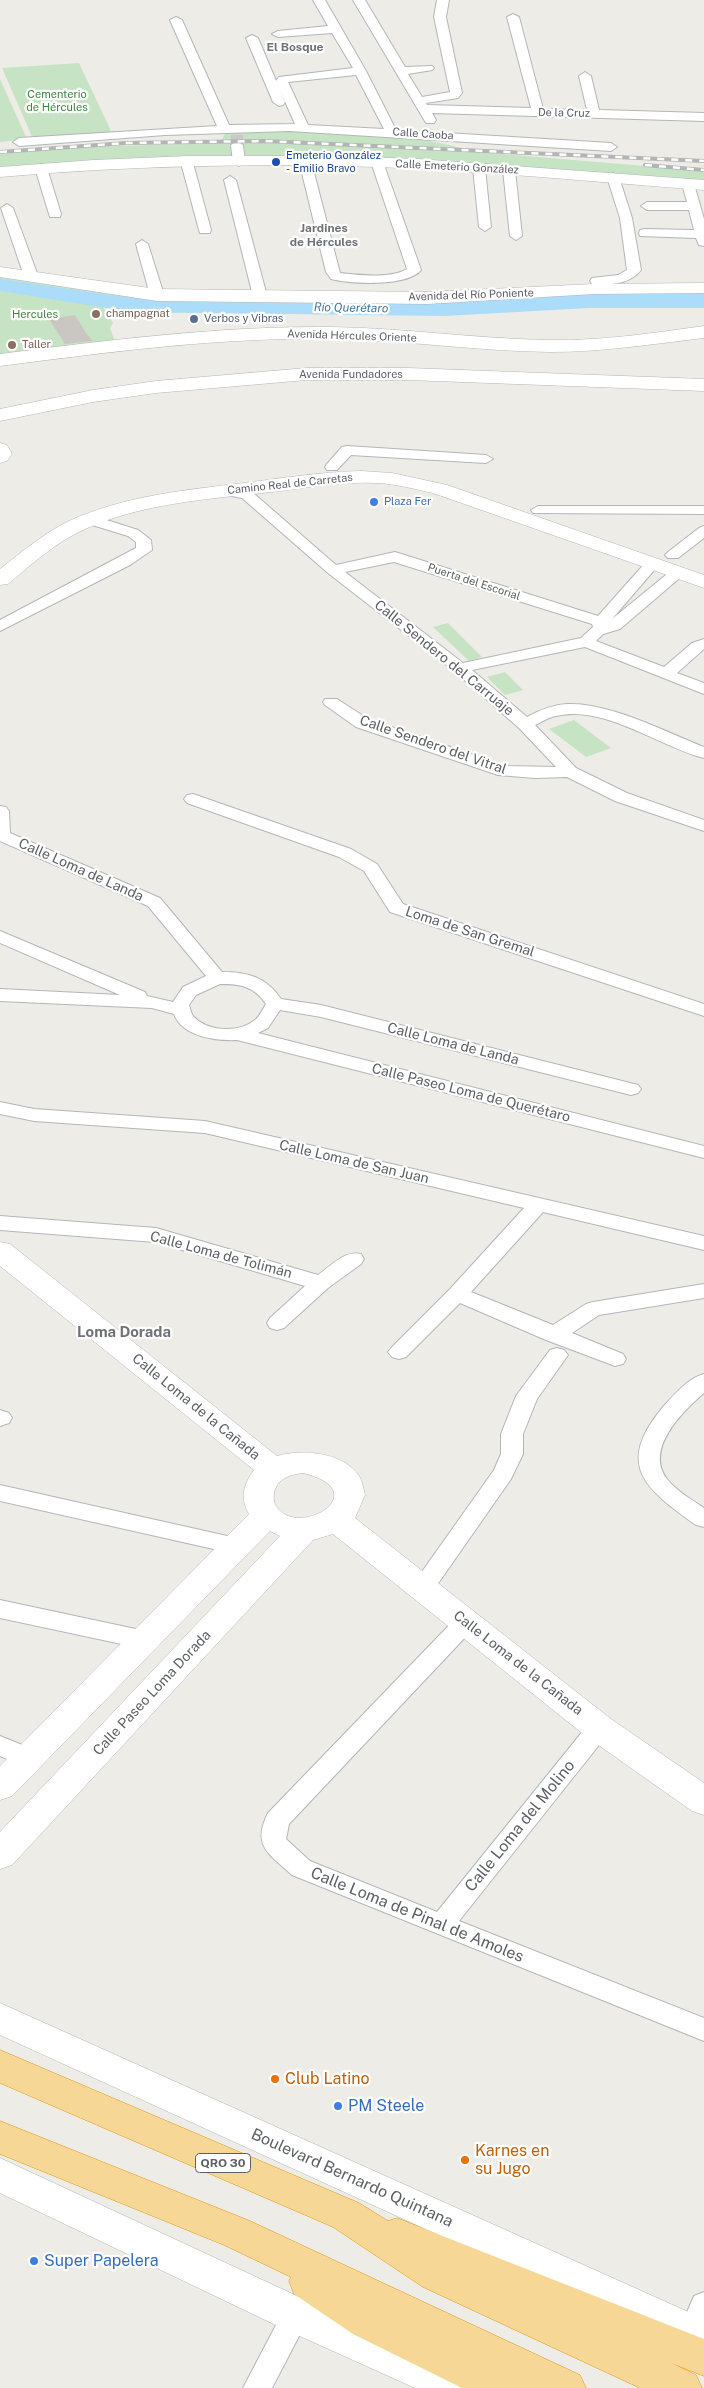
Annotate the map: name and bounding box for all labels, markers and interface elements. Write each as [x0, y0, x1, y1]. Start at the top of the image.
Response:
district label: El Bosque [266, 40, 324, 54]
park label: Cementerio de Hércules [26, 88, 88, 114]
street label: De la Cruz [538, 106, 590, 120]
street label: Calle Caoba [392, 125, 454, 143]
place label: Emeterio González - Emilio Bravo [286, 149, 381, 175]
marker: Emeterio González - Emilio Bravo [270, 156, 282, 168]
street label: Calle Emeterio González [395, 157, 519, 177]
district label: Jardines de Hércules [290, 221, 358, 249]
street label: Avenida del Río Poniente [408, 286, 534, 304]
water label: Río Querétaro [314, 300, 388, 316]
place label: champagnat [106, 307, 170, 321]
park label: Hercules [12, 308, 58, 322]
marker: champagnat [90, 308, 102, 320]
place label: Verbos y Vibras [204, 312, 283, 326]
marker: Verbos y Vibras [188, 313, 200, 325]
street label: Avenida Hércules Oriente [287, 327, 417, 345]
place label: Taller [22, 338, 51, 352]
marker: Taller [6, 339, 18, 351]
street label: Avenida Fundadores [299, 368, 403, 382]
street label: Camino Real de Carretas [227, 471, 353, 497]
place label: Plaza Fer [384, 495, 431, 509]
marker: Plaza Fer [368, 496, 380, 508]
street label: Puerta del Escorial [426, 561, 522, 603]
street label: Calle Sendero del Carruaje [371, 597, 517, 719]
street label: Calle Sendero del Vitral [357, 712, 509, 778]
street label: Calle Loma de Landa [16, 835, 146, 905]
street label: Loma de San Gremal [403, 903, 537, 961]
street label: Calle Loma de Landa [385, 1020, 521, 1068]
street label: Calle Paseo Loma de Querétaro [370, 1060, 572, 1126]
street label: Calle Loma de San Juan [278, 1137, 430, 1187]
street label: Calle Loma de Tolimán [148, 1228, 294, 1282]
district label: Loma Dorada [77, 1323, 171, 1341]
street label: Calle Loma de la Cañada [129, 1350, 263, 1464]
street label: Calle Loma de la Cañada [450, 1607, 586, 1719]
street label: Calle Paseo Loma Dorada [90, 1627, 214, 1759]
street label: Calle Loma del Molino [461, 1756, 579, 1896]
street label: Calle Loma de Pinal de Amoles [308, 1863, 526, 1967]
place label: Club Latino [285, 2069, 369, 2089]
marker: Club Latino [269, 2073, 281, 2085]
place label: PM Steele [348, 2096, 424, 2116]
marker: PM Steele [332, 2100, 344, 2112]
street label: Boulevard Bernardo Quintana [248, 2125, 456, 2231]
place label: Karnes en su Jugo [475, 2141, 549, 2179]
road number: QRO 30 [196, 2154, 250, 2172]
marker: Karnes en su Jugo [459, 2154, 471, 2166]
place label: Super Papelera [44, 2251, 159, 2271]
marker: Super Papelera [28, 2255, 40, 2267]

